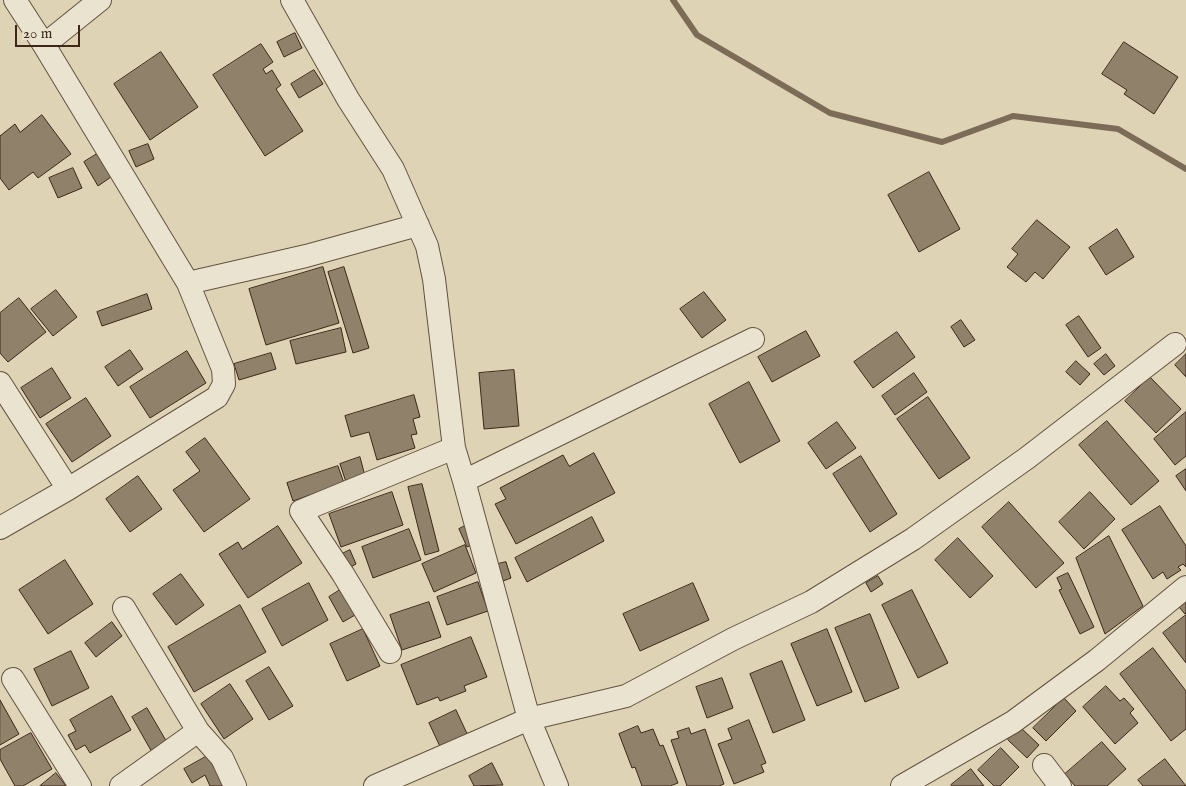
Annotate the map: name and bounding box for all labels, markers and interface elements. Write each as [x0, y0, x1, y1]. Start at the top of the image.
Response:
scale bar [18, 15, 82, 47]
text: 20 m [23, 24, 52, 43]

